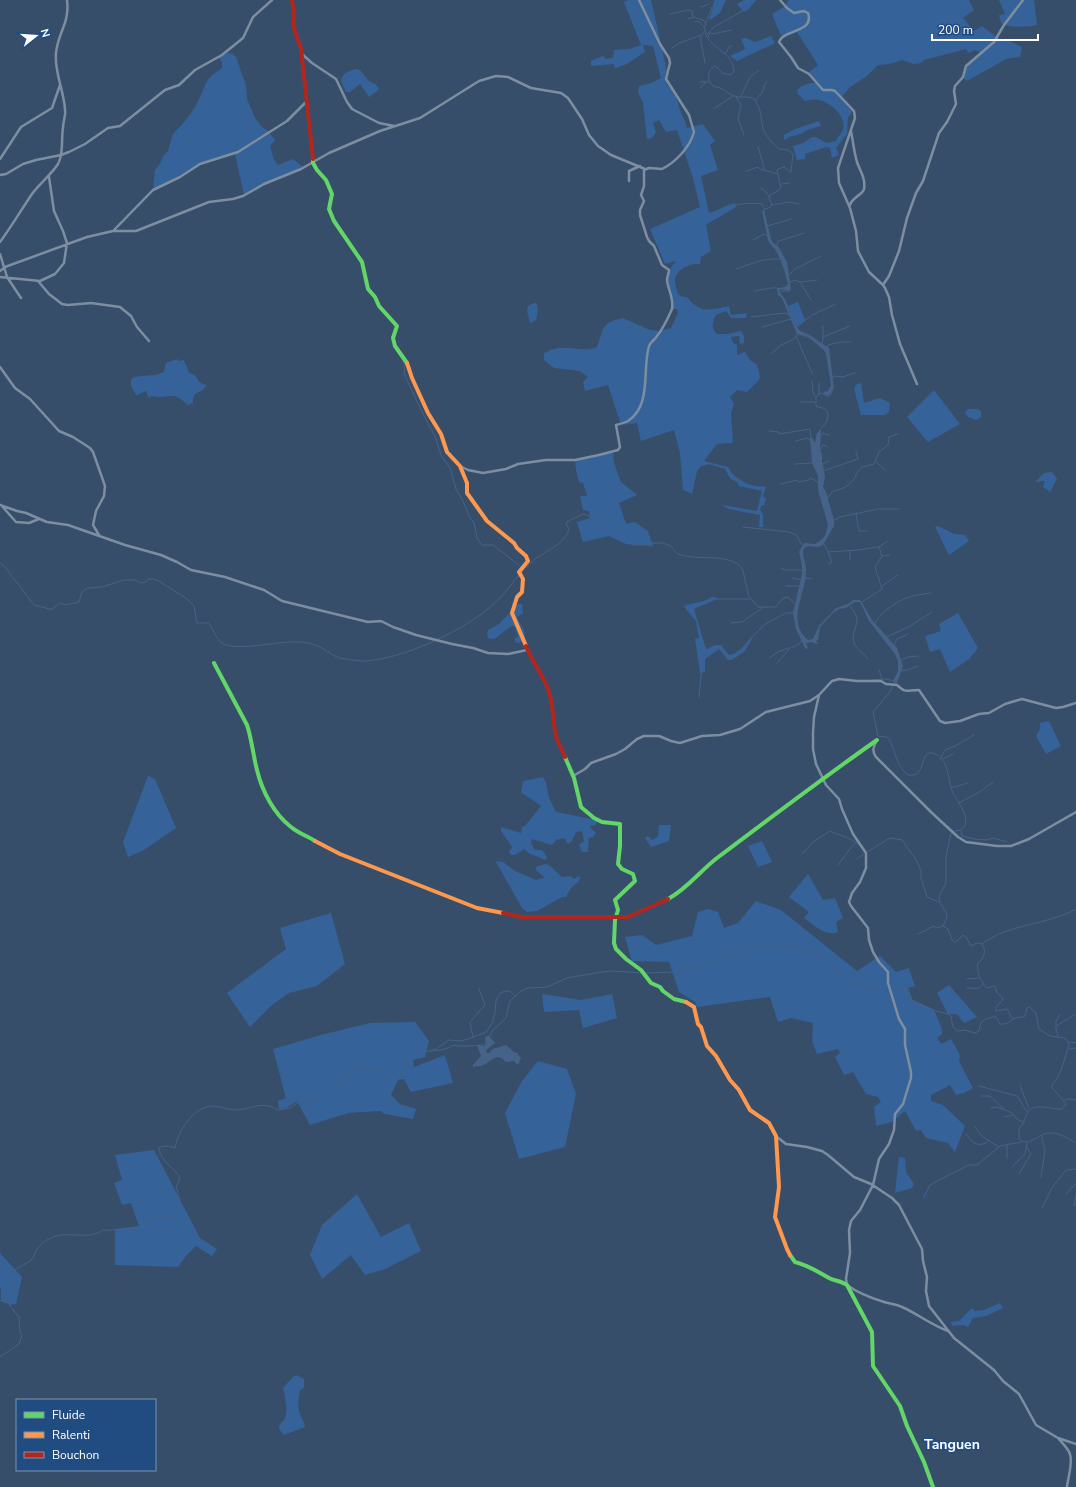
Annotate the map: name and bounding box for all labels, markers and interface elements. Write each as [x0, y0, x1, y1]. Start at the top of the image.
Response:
north arrow [16, 16, 56, 56]
scale bar [932, 16, 1038, 42]
text: 200 m [938, 22, 973, 38]
text: N [37, 27, 53, 39]
legend [16, 1399, 156, 1471]
text: Fluide [52, 1407, 85, 1423]
text: Ralenti [52, 1427, 90, 1443]
district label: Tanguen [924, 1435, 980, 1454]
text: Bouchon [52, 1447, 99, 1463]

